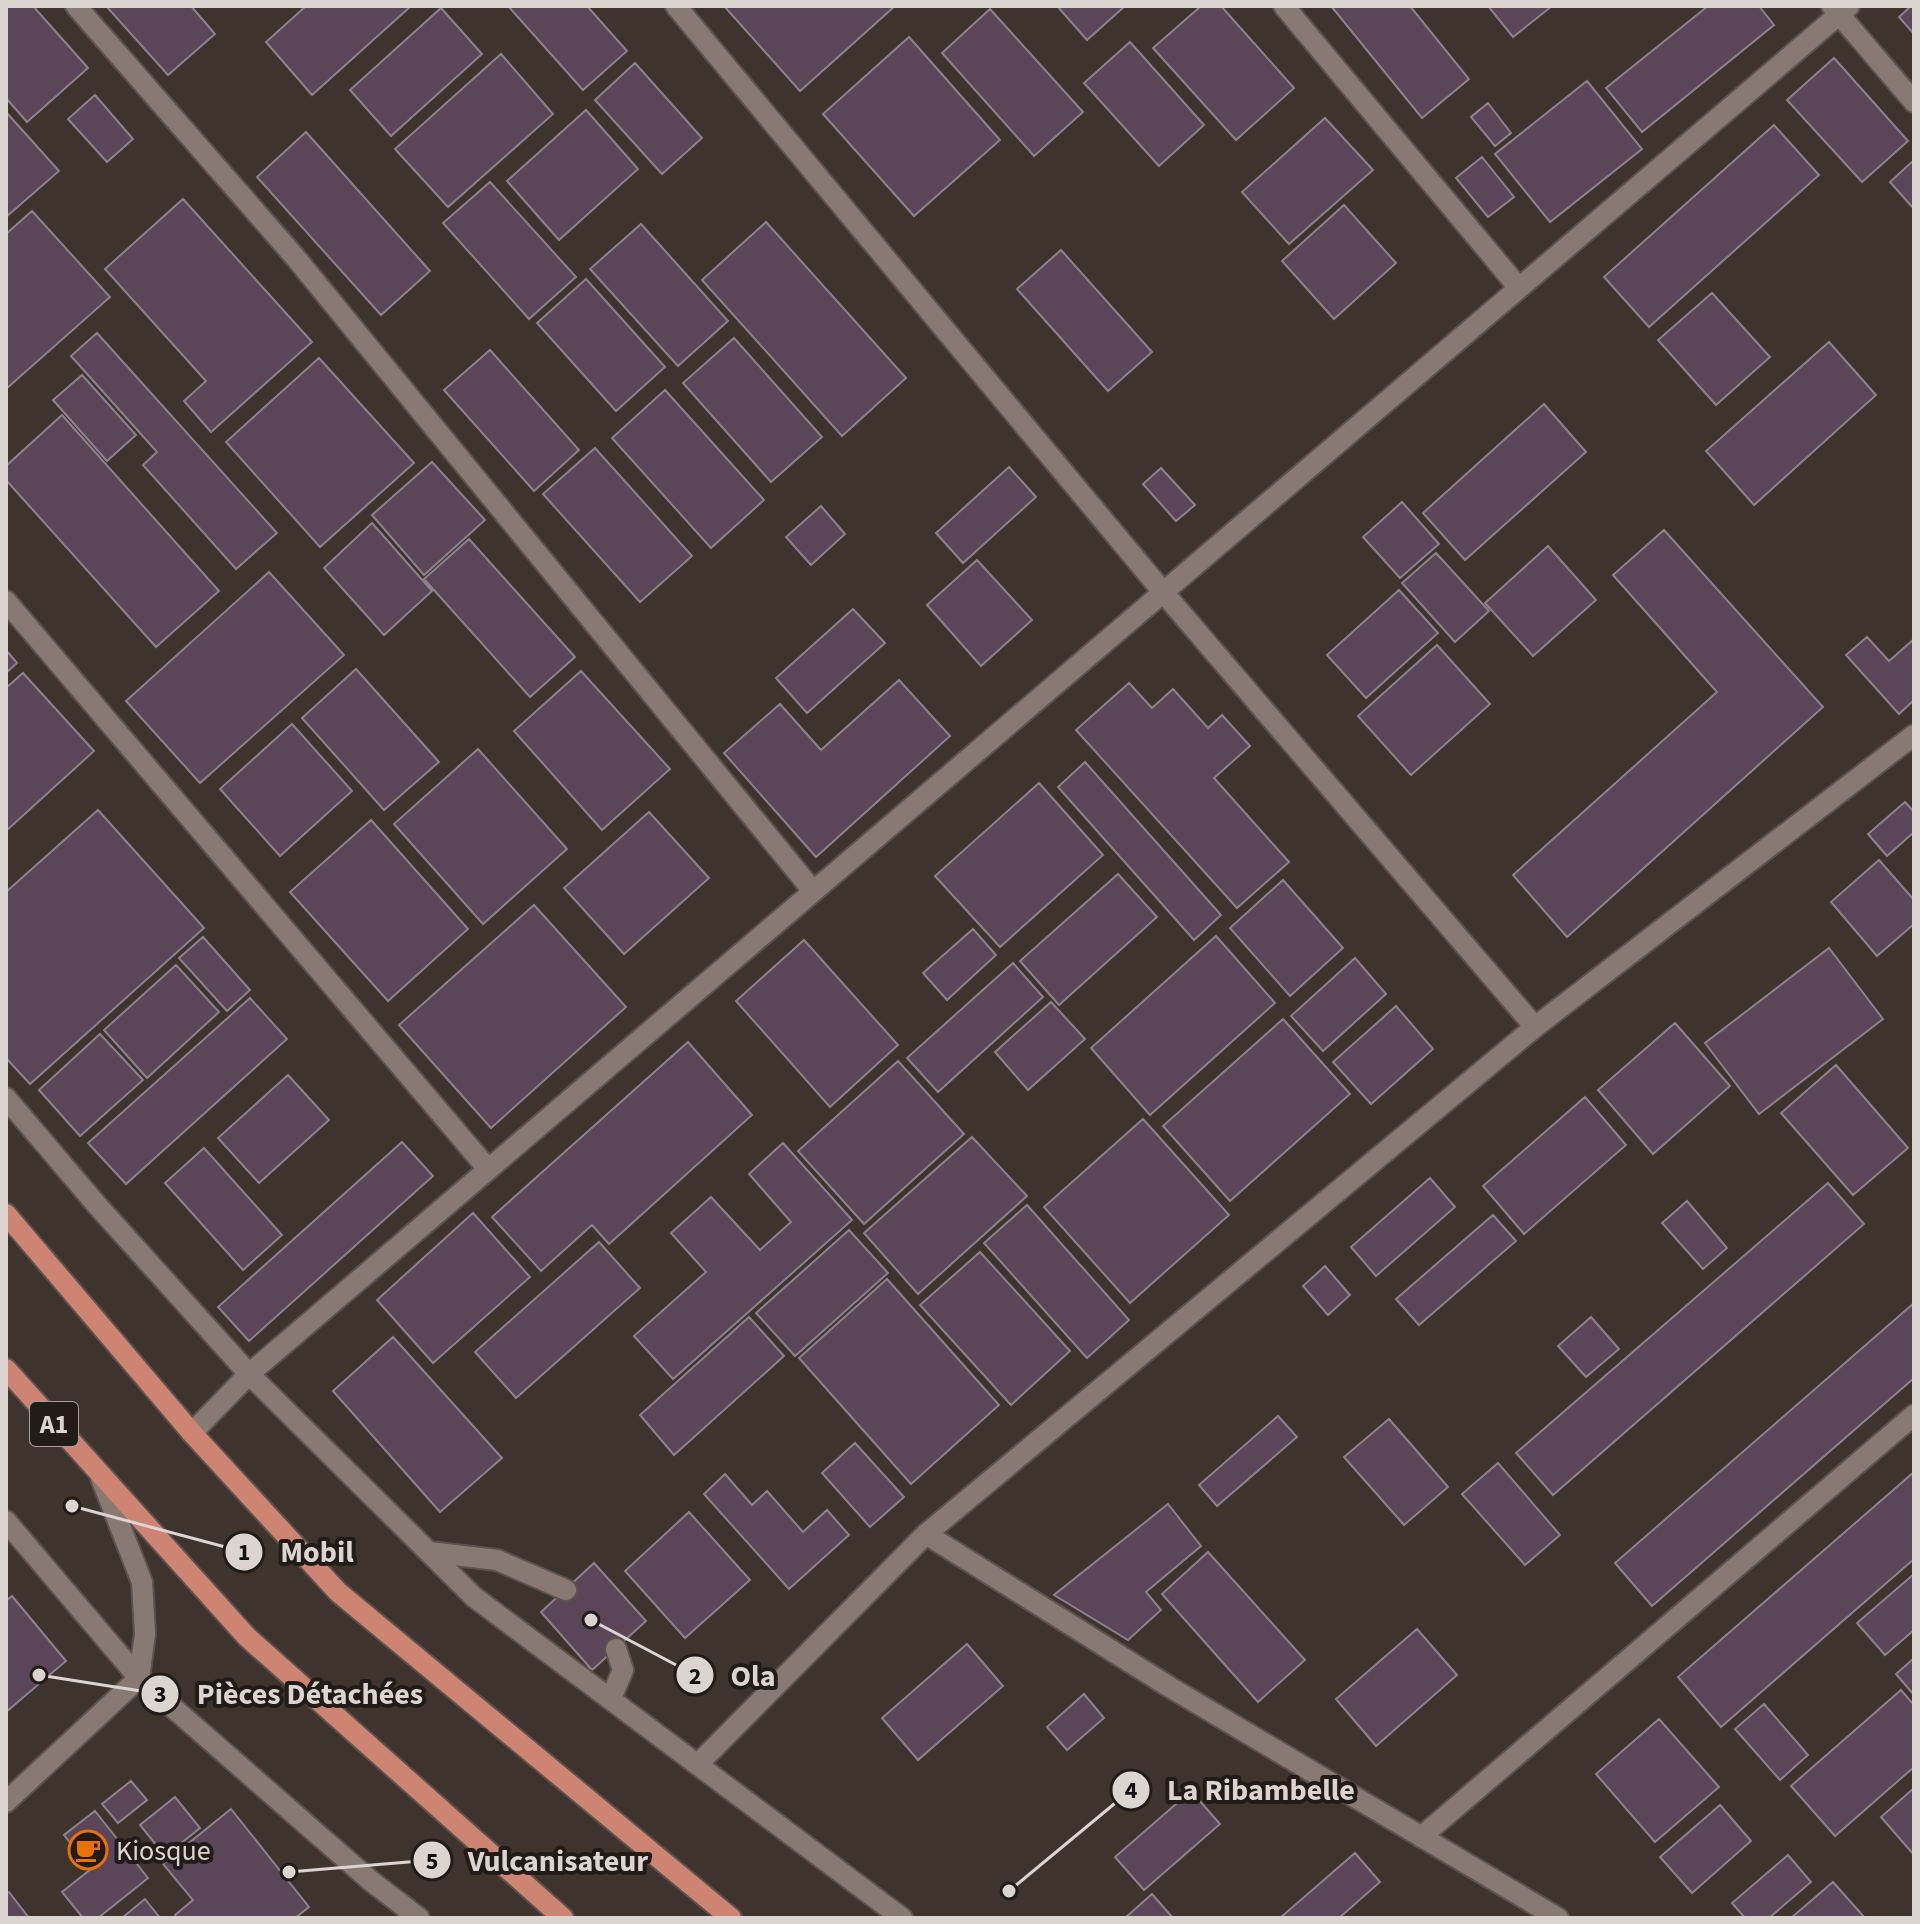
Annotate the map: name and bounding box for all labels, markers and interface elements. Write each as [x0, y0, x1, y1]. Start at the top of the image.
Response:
road number: A1 [30, 1402, 78, 1446]
callout: Mobil [224, 1525, 370, 1579]
text: Mobil [280, 1531, 354, 1574]
text: 1 [238, 1535, 250, 1570]
callout: Ola [675, 1648, 792, 1702]
text: Ola [731, 1655, 775, 1698]
text: 2 [689, 1659, 701, 1694]
callout: Pièces Détachées [140, 1667, 439, 1721]
text: Pièces Détachées [197, 1673, 423, 1716]
text: 3 [154, 1677, 166, 1712]
callout: La Ribambelle [1111, 1763, 1371, 1817]
text: La Ribambelle [1167, 1769, 1355, 1812]
text: 4 [1125, 1773, 1138, 1808]
cafe icon: Kiosque [67, 1829, 109, 1871]
place label: Kiosque [116, 1831, 211, 1871]
callout: Vulcanisateur [412, 1833, 664, 1887]
text: Vulcanisateur [467, 1840, 648, 1883]
text: 5 [426, 1844, 438, 1879]

